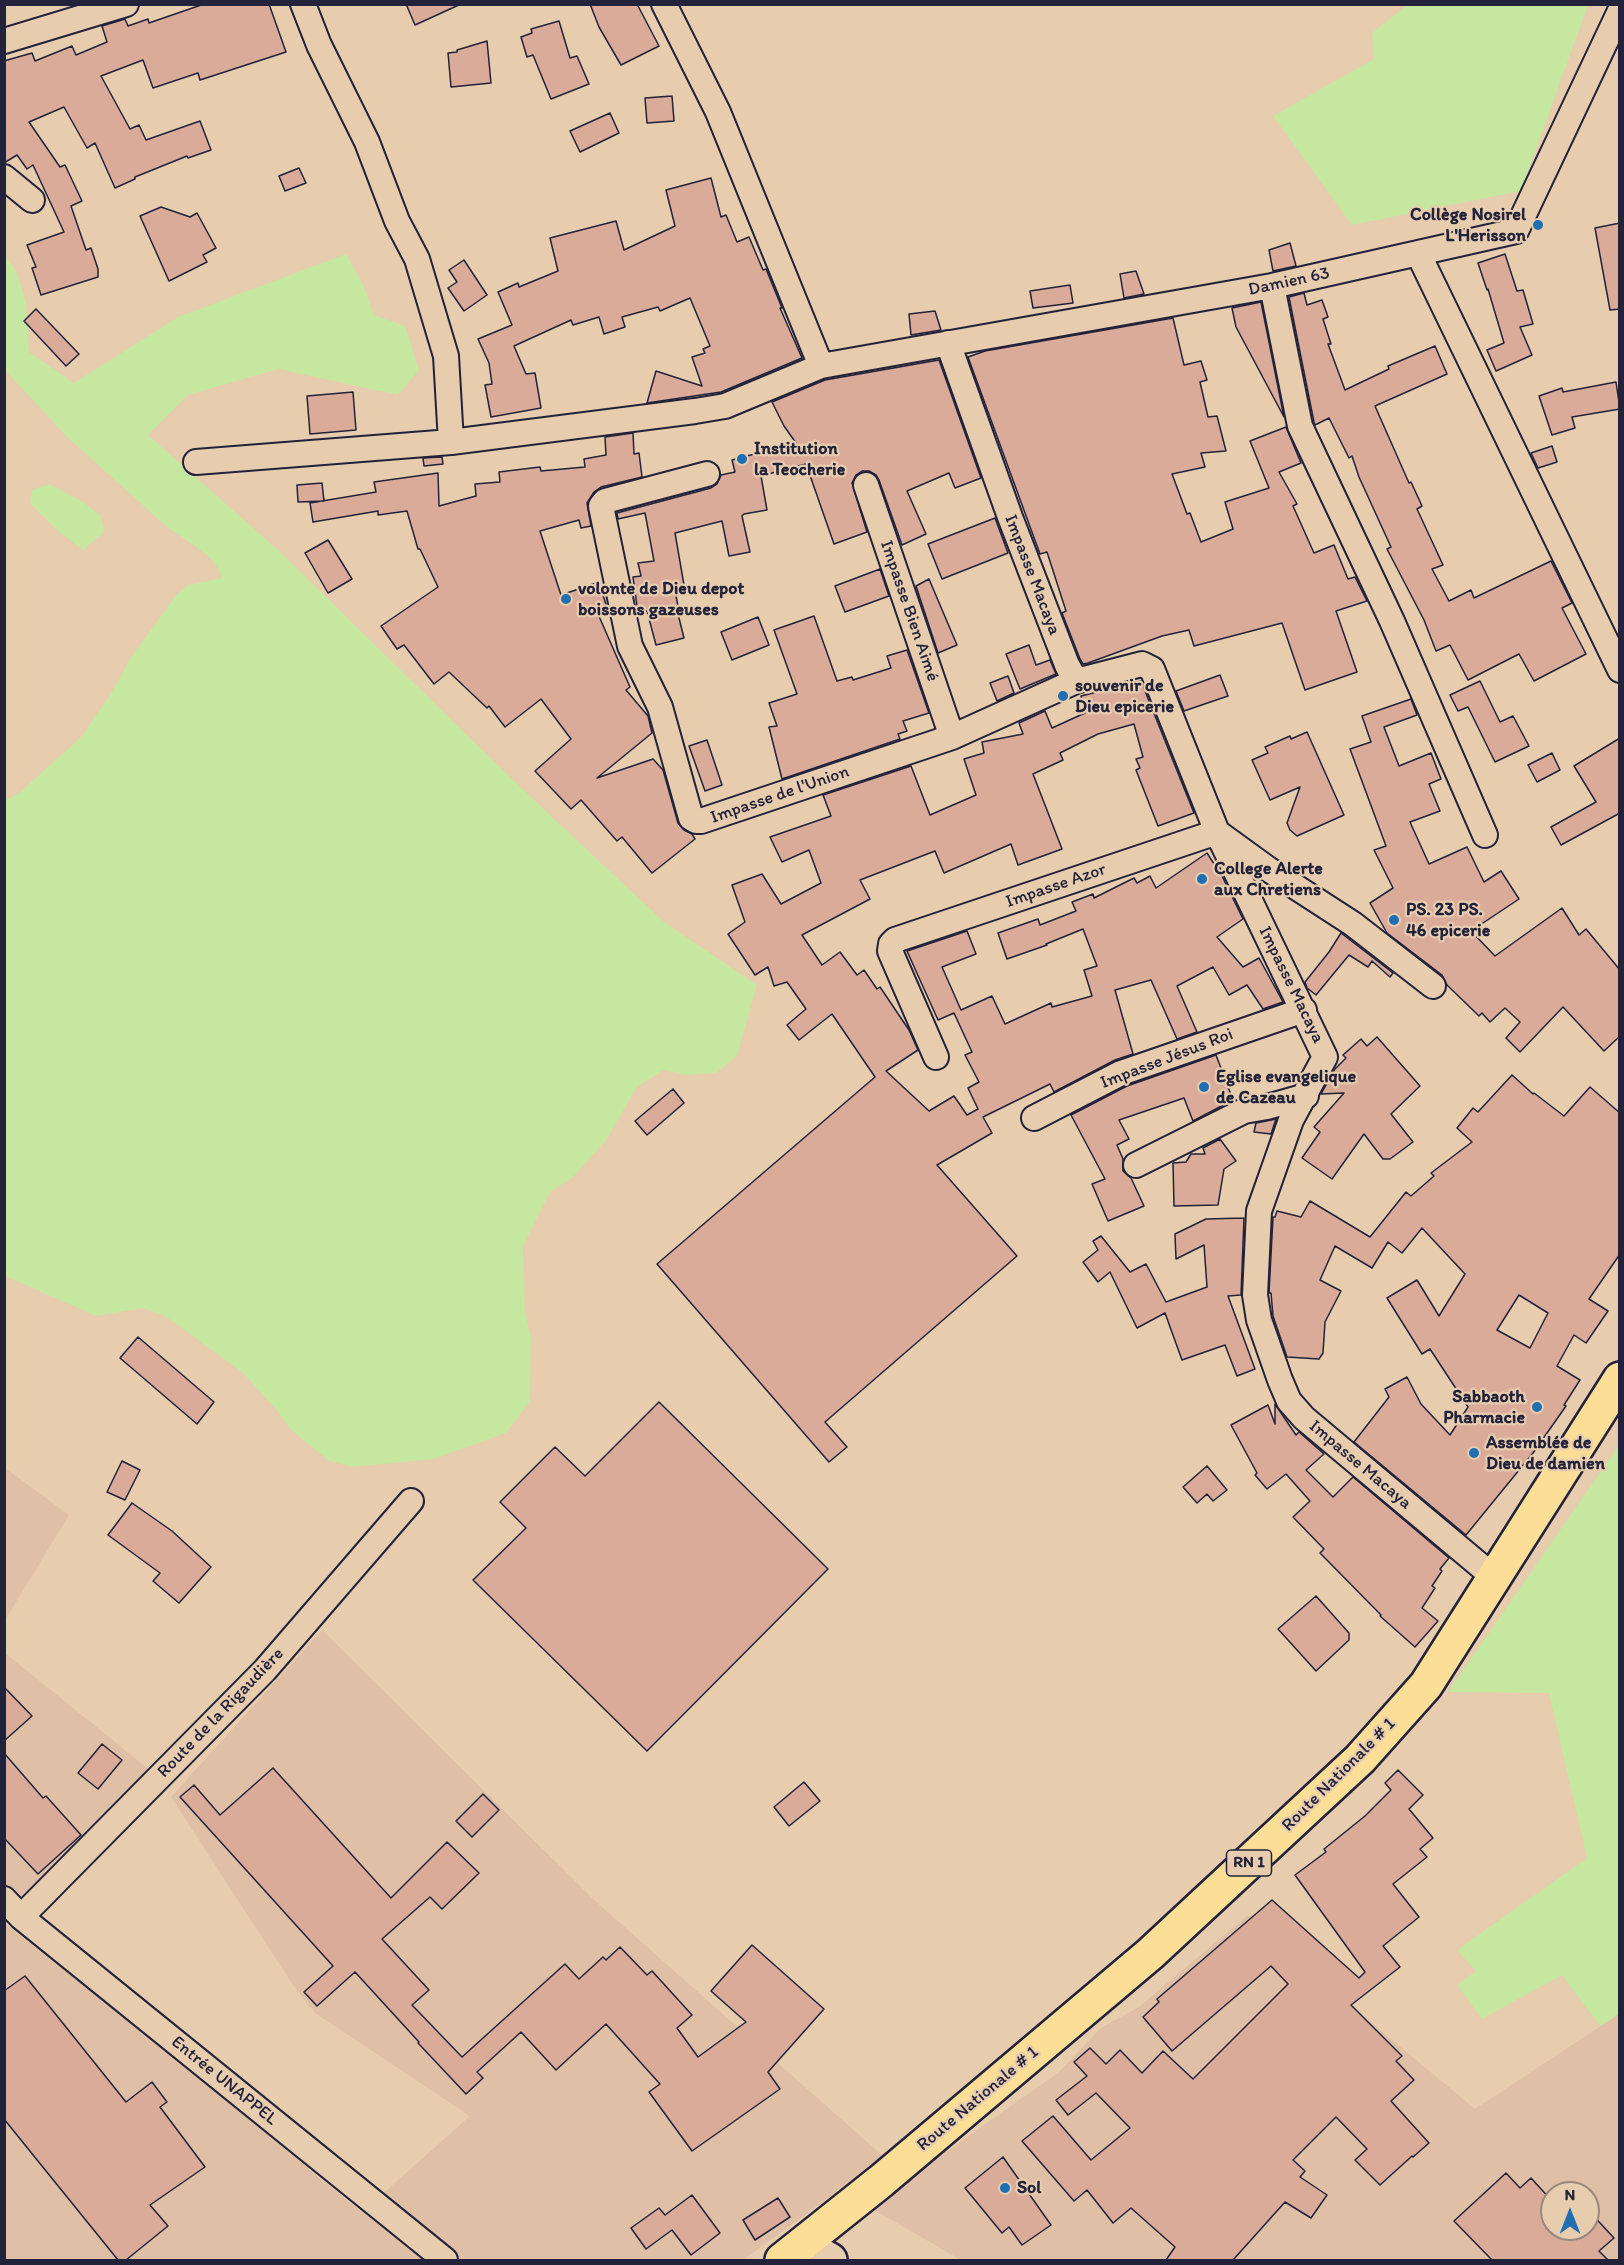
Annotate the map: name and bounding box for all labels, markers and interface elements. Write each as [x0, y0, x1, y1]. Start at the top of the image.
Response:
place label: Collège Nosirel L'Herisson [1410, 204, 1526, 246]
marker: Collège Nosirel L'Herisson [1531, 218, 1545, 232]
street label: Damien 63 [1246, 263, 1332, 301]
place label: Institution la Teocherie [754, 438, 845, 480]
marker: Institution la Teocherie [735, 452, 749, 466]
street label: Impasse Macaya [999, 512, 1065, 638]
street label: Impasse Bien Aimé [875, 538, 943, 684]
place label: volonte de Dieu depot boissons gazeuses [578, 578, 744, 620]
marker: volonte de Dieu depot boissons gazeuses [559, 592, 573, 606]
place label: souvenir de Dieu epicerie [1075, 675, 1174, 718]
marker: souvenir de Dieu epicerie [1056, 689, 1070, 703]
street label: Impasse de l'Union [708, 761, 852, 829]
place label: College Alerte aux Chretiens [1214, 858, 1323, 900]
street label: Impasse Azor [1003, 859, 1109, 913]
marker: College Alerte aux Chretiens [1195, 872, 1209, 886]
place label: PS. 23 PS. 46 epicerie [1406, 899, 1490, 942]
marker: PS. 23 PS. 46 epicerie [1387, 913, 1401, 927]
street label: Impasse Macaya [1253, 923, 1329, 1047]
street label: Impasse Jésus Roi [1098, 1024, 1236, 1094]
place label: Eglise evangelique de Cazeau [1216, 1066, 1356, 1108]
marker: Eglise evangelique de Cazeau [1197, 1080, 1211, 1094]
place label: Sabbaoth Pharmacie [1443, 1386, 1525, 1428]
marker: Sabbaoth Pharmacie [1530, 1400, 1544, 1414]
street label: Impasse Macaya [1304, 1416, 1416, 1514]
place label: Assemblée de Dieu de damien [1486, 1432, 1605, 1474]
marker: Assemblée de Dieu de damien [1467, 1446, 1481, 1460]
street label: Route de la Rigaudière [153, 1643, 289, 1783]
street label: Route Nationale # 1 [1278, 1714, 1400, 1836]
road number: RN 1 [1226, 1850, 1272, 1876]
street label: Entrée UNAPPEL [166, 2032, 282, 2130]
street label: Route Nationale # 1 [913, 2042, 1043, 2156]
place label: Sol [1017, 2177, 1041, 2199]
marker: Sol [998, 2181, 1012, 2195]
north arrow [1540, 2181, 1600, 2241]
text: N [1565, 2185, 1575, 2204]

